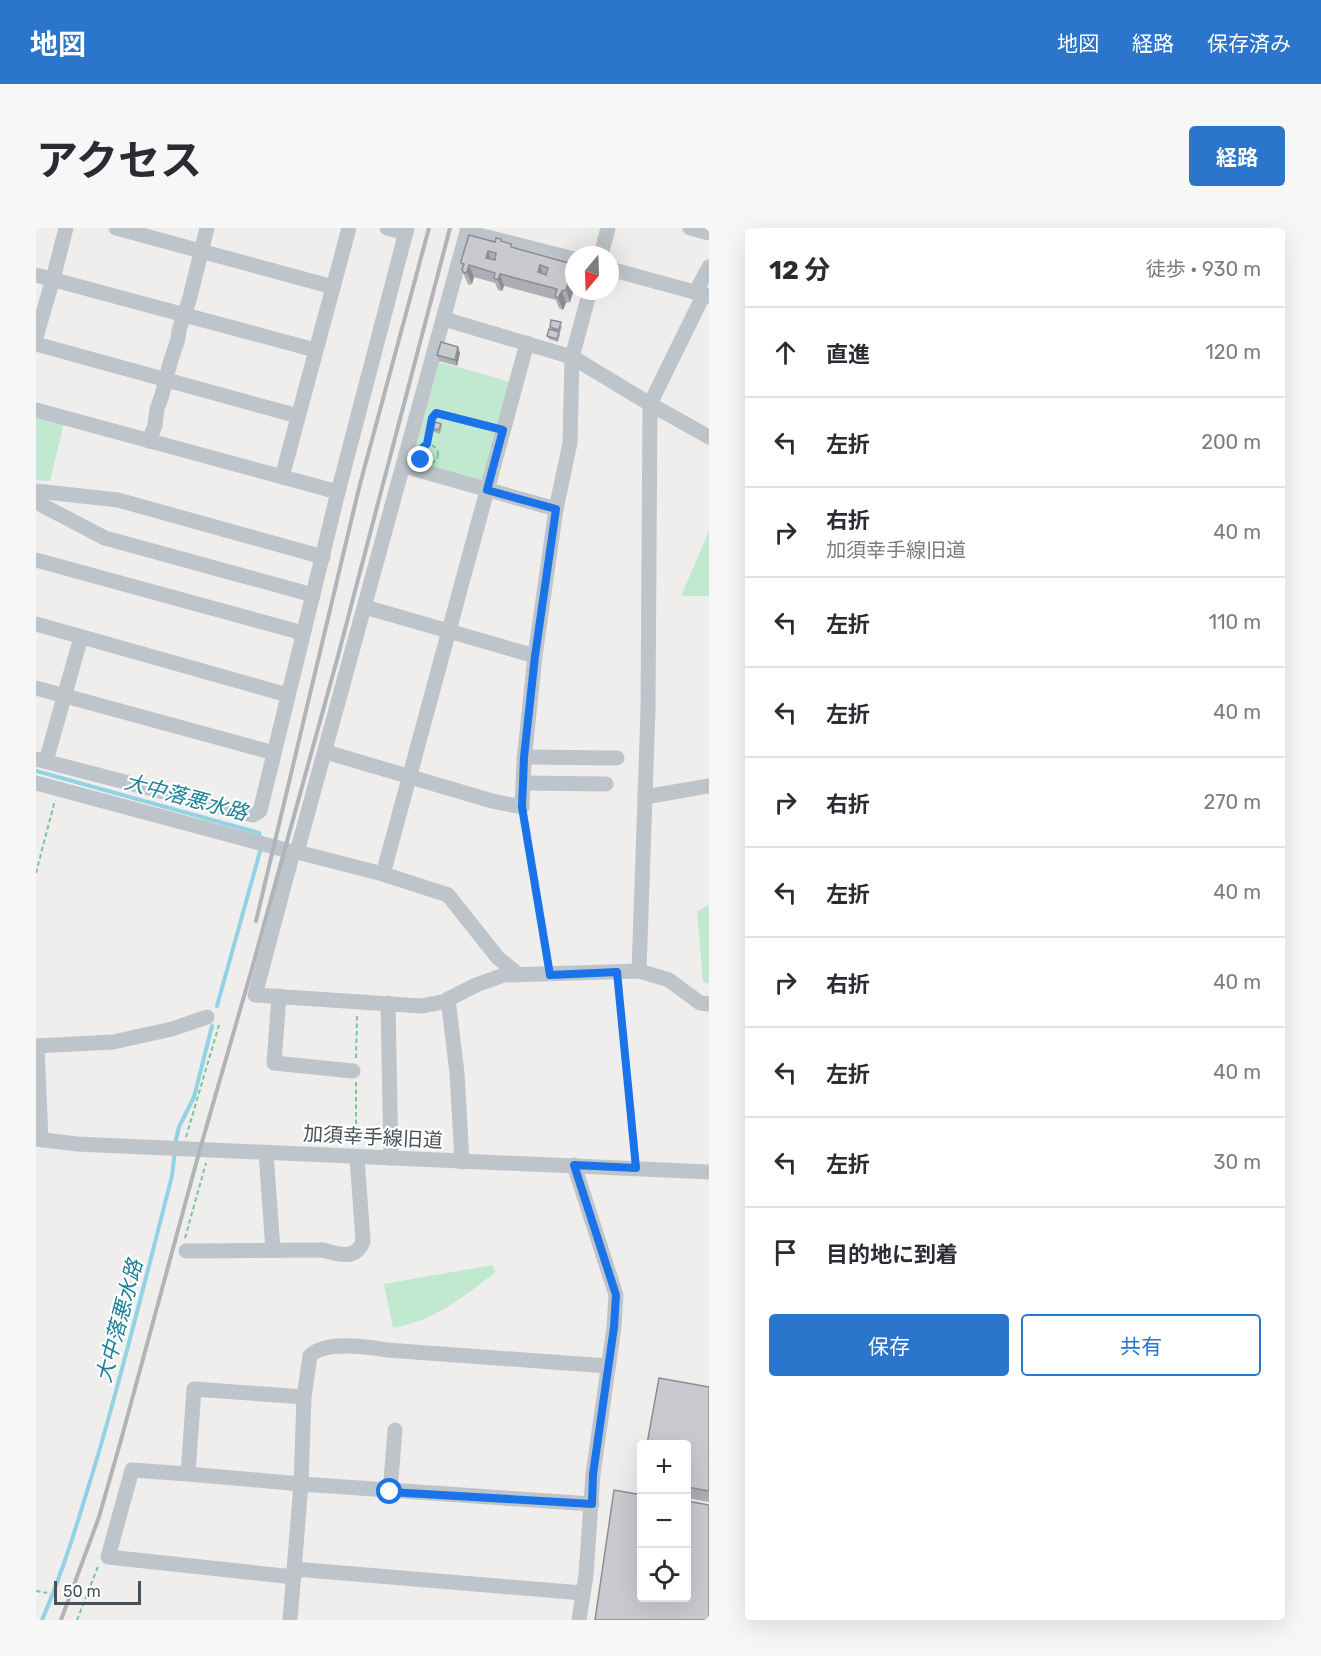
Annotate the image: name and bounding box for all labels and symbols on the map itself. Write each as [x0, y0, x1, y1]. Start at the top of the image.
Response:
north arrow [565, 246, 619, 300]
route end [407, 446, 433, 472]
water label: 大中落悪水路 [122, 769, 252, 826]
street label: 加須幸手線旧道 [302, 1121, 444, 1153]
water label: 大中落悪水路 [91, 1255, 148, 1385]
route start [376, 1478, 402, 1504]
scale bar [54, 1578, 141, 1606]

